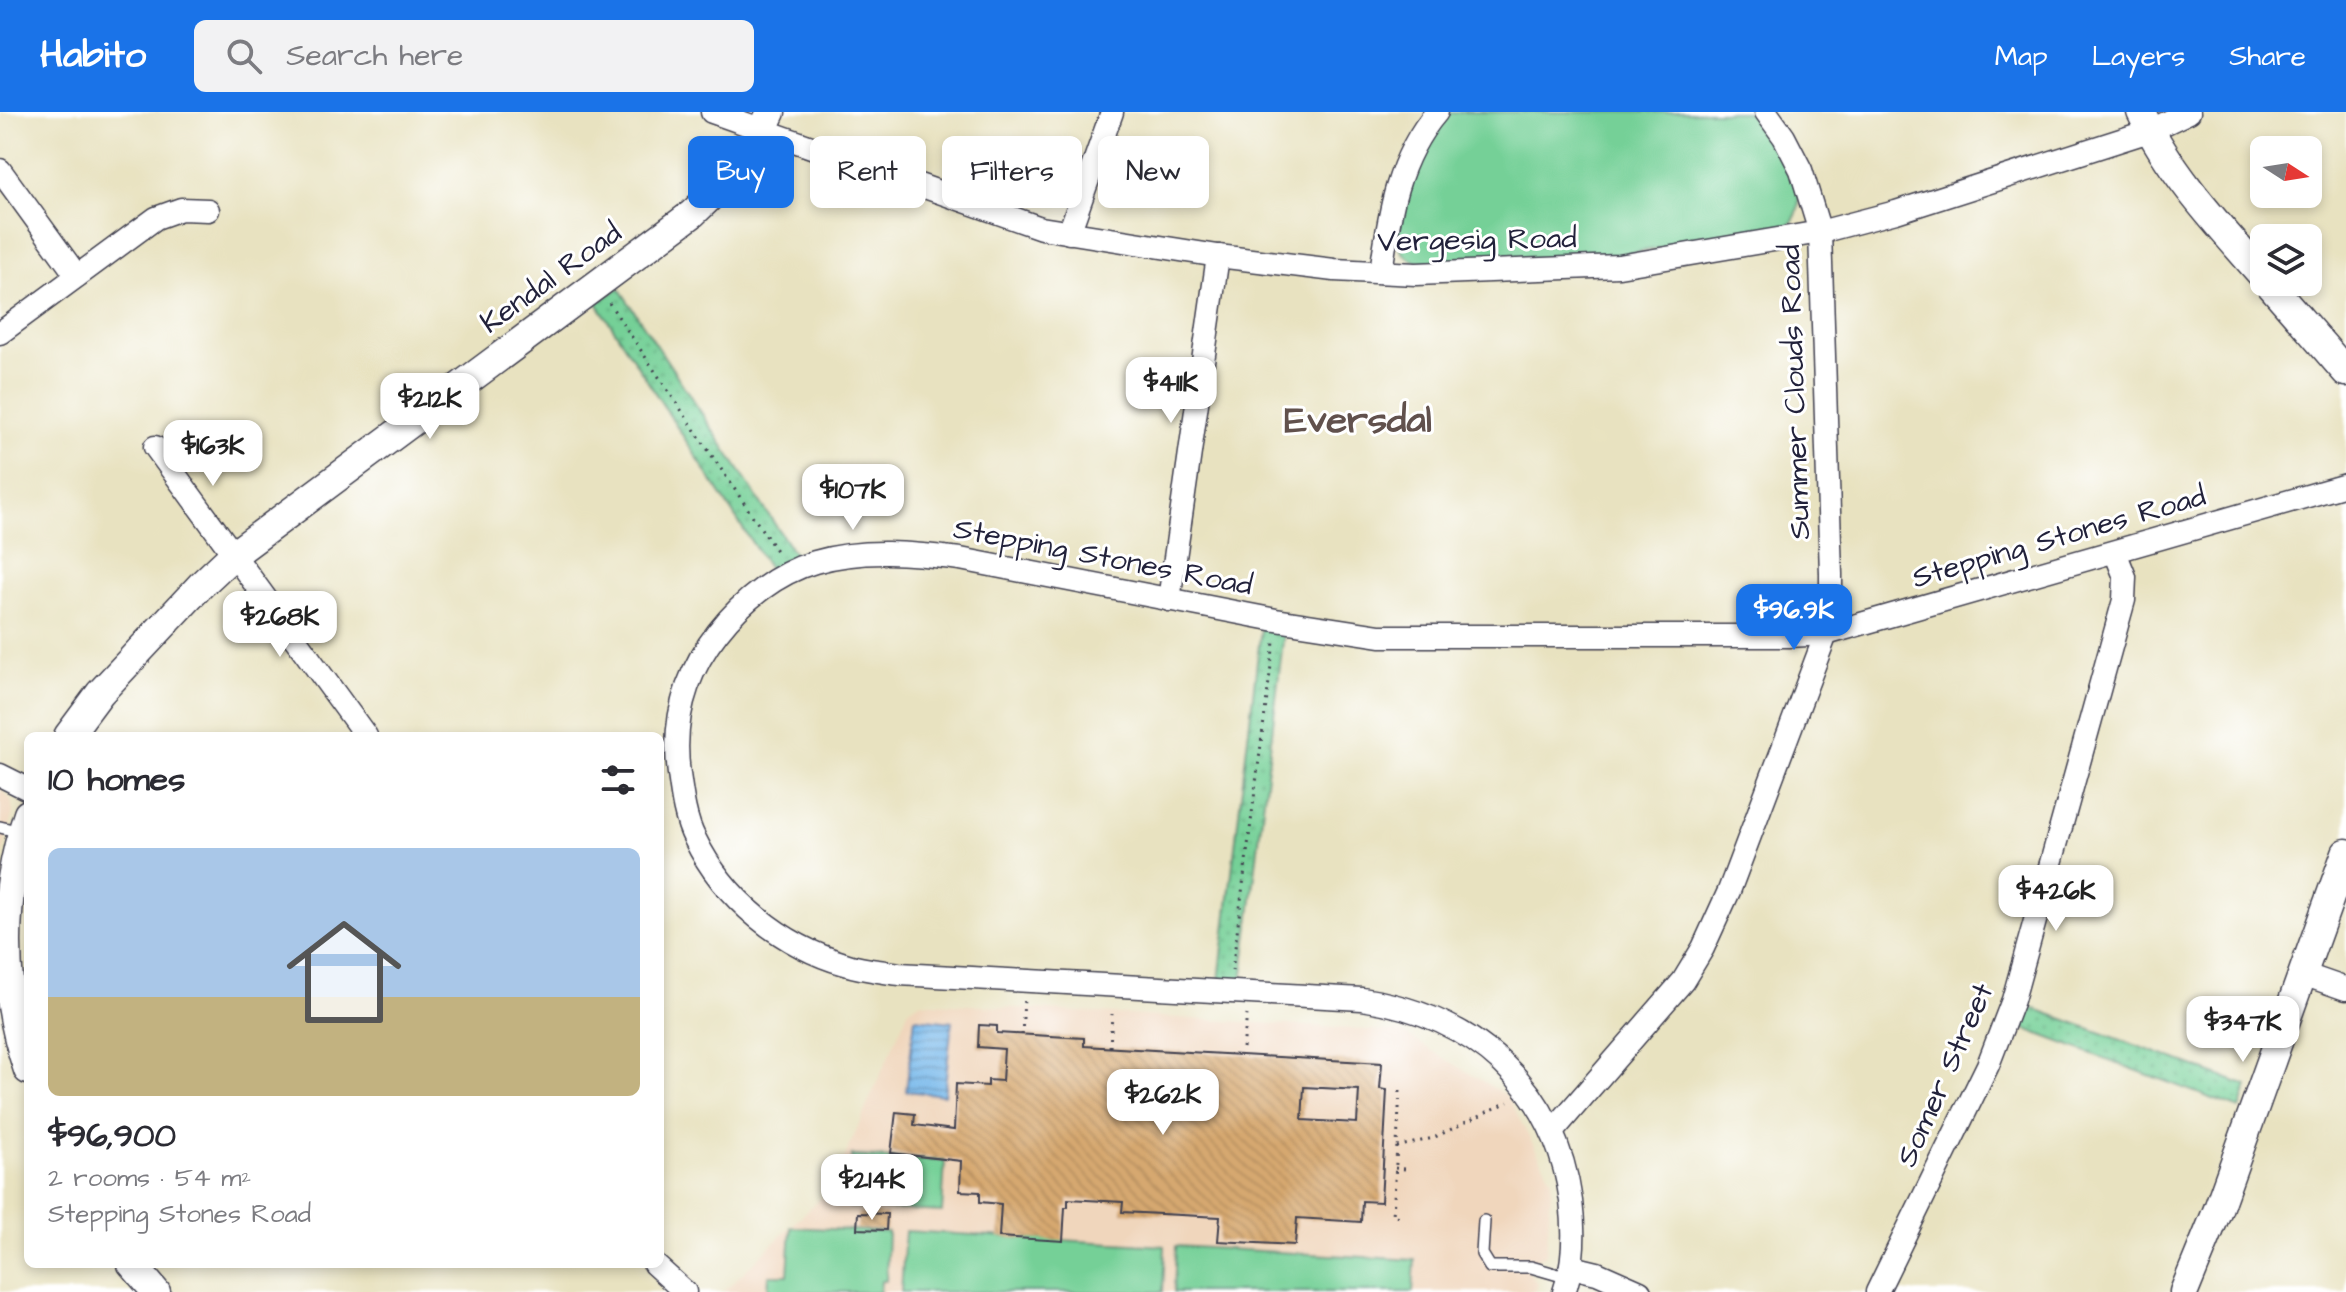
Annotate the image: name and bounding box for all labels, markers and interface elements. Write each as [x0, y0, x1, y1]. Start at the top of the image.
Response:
search box [194, 20, 754, 92]
text: Habito [40, 30, 146, 82]
icon: search [222, 34, 266, 78]
text: Search here [286, 35, 463, 77]
text: Map [1995, 37, 2048, 76]
text: Layers [2092, 37, 2185, 76]
text: Share [2229, 37, 2306, 76]
chip: Buy [688, 136, 794, 208]
chip: Rent [810, 136, 926, 208]
chip: Filters [942, 136, 1082, 208]
chip: New [1098, 136, 1209, 208]
north arrow [2250, 136, 2322, 208]
map controls [2250, 136, 2322, 296]
street label: Kendal Road [472, 212, 630, 344]
street label: Vergesig Road [1377, 217, 1577, 264]
button: layers [2250, 224, 2322, 296]
street label: Summer Clouds Road [1769, 244, 1821, 540]
pin: $411K [1115, 357, 1227, 425]
text: $411K [1144, 365, 1198, 401]
pin: $212K [374, 373, 486, 441]
text: $212K [398, 381, 462, 417]
district label: Eversdal [1284, 395, 1432, 447]
pin: $163K [157, 420, 269, 488]
text: $163K [181, 428, 245, 464]
pin: $107K [797, 464, 909, 532]
text: $107K [820, 472, 886, 508]
street label: Stepping Stones Road [1907, 475, 2211, 600]
street label: Stepping Stones Road [950, 507, 1256, 608]
pin: $96.9K [1729, 584, 1859, 652]
pin: $268K [224, 591, 336, 659]
text: $96.9K [1754, 592, 1834, 628]
text: $268K [241, 599, 319, 635]
text: 10 homes [48, 756, 185, 804]
icon: filters [596, 758, 640, 802]
pin: $426K [2000, 865, 2112, 933]
text: $426K [2016, 873, 2096, 909]
icon: home [272, 900, 416, 1044]
street label: Somer Street [1886, 977, 2004, 1173]
pin: $347K [2187, 996, 2299, 1064]
text: $347K [2204, 1004, 2282, 1040]
pin: $262K [1107, 1069, 1219, 1137]
text: $262K [1125, 1077, 1201, 1113]
text: $96,900 [48, 1112, 176, 1160]
pin: $214K [816, 1154, 928, 1222]
text: 2 rooms · 54 m² [48, 1160, 251, 1196]
text: $214K [839, 1162, 905, 1198]
text: Stepping Stones Road [48, 1196, 311, 1232]

